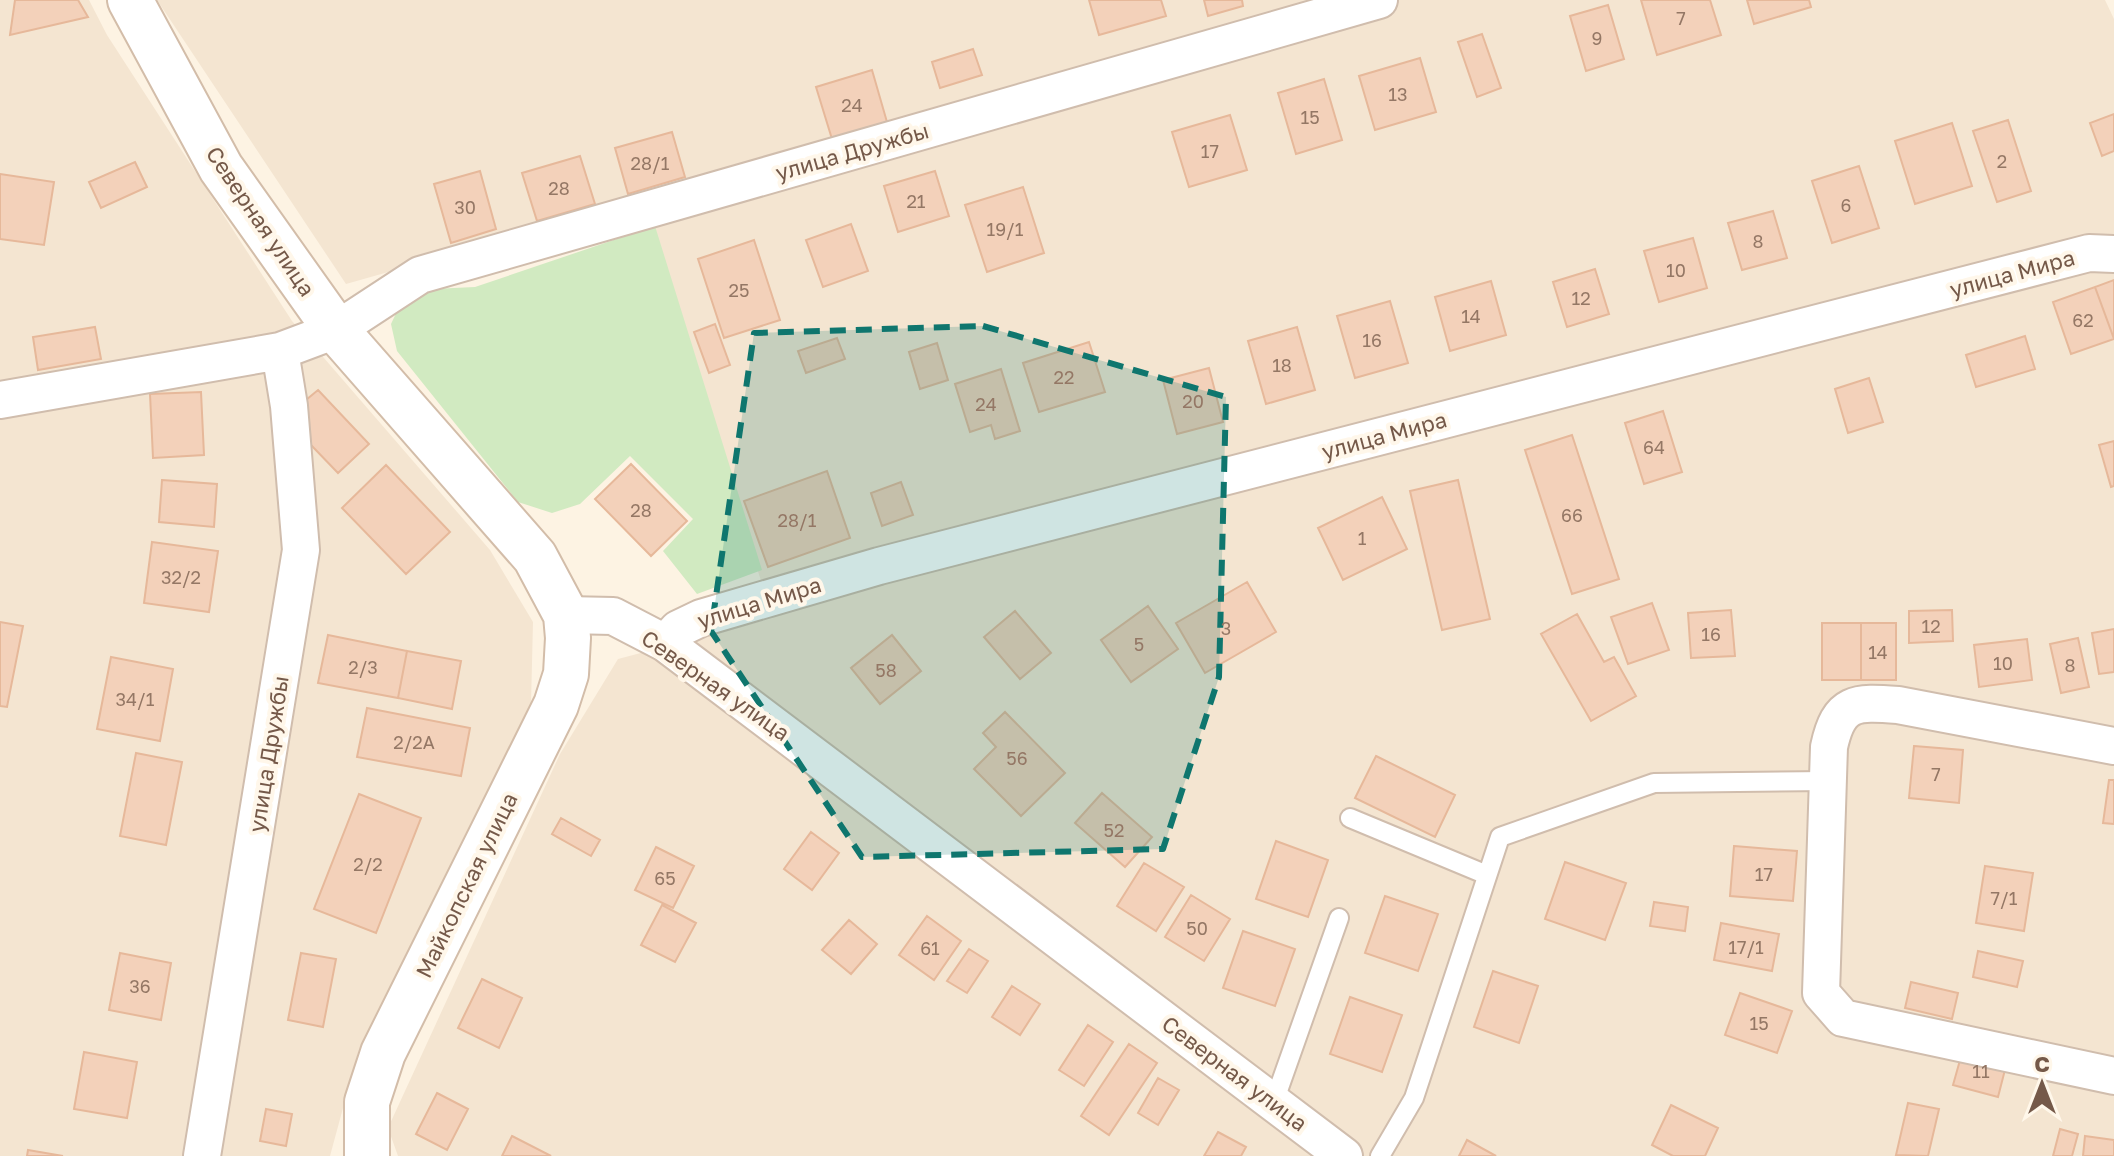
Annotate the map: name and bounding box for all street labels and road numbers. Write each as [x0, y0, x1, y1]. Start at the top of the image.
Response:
street label: улица Дружбы [772, 116, 932, 186]
street label: Северная улица [201, 141, 321, 301]
street label: улица Мира [1947, 243, 2077, 303]
street label: улица Мира [1319, 405, 1449, 465]
street label: улица Мира [694, 570, 824, 634]
street label: Северная улица [637, 624, 795, 746]
street label: улица Дружбы [242, 674, 294, 834]
street label: Майкопская улица [409, 788, 523, 982]
street label: Северная улица [1157, 1010, 1313, 1136]

